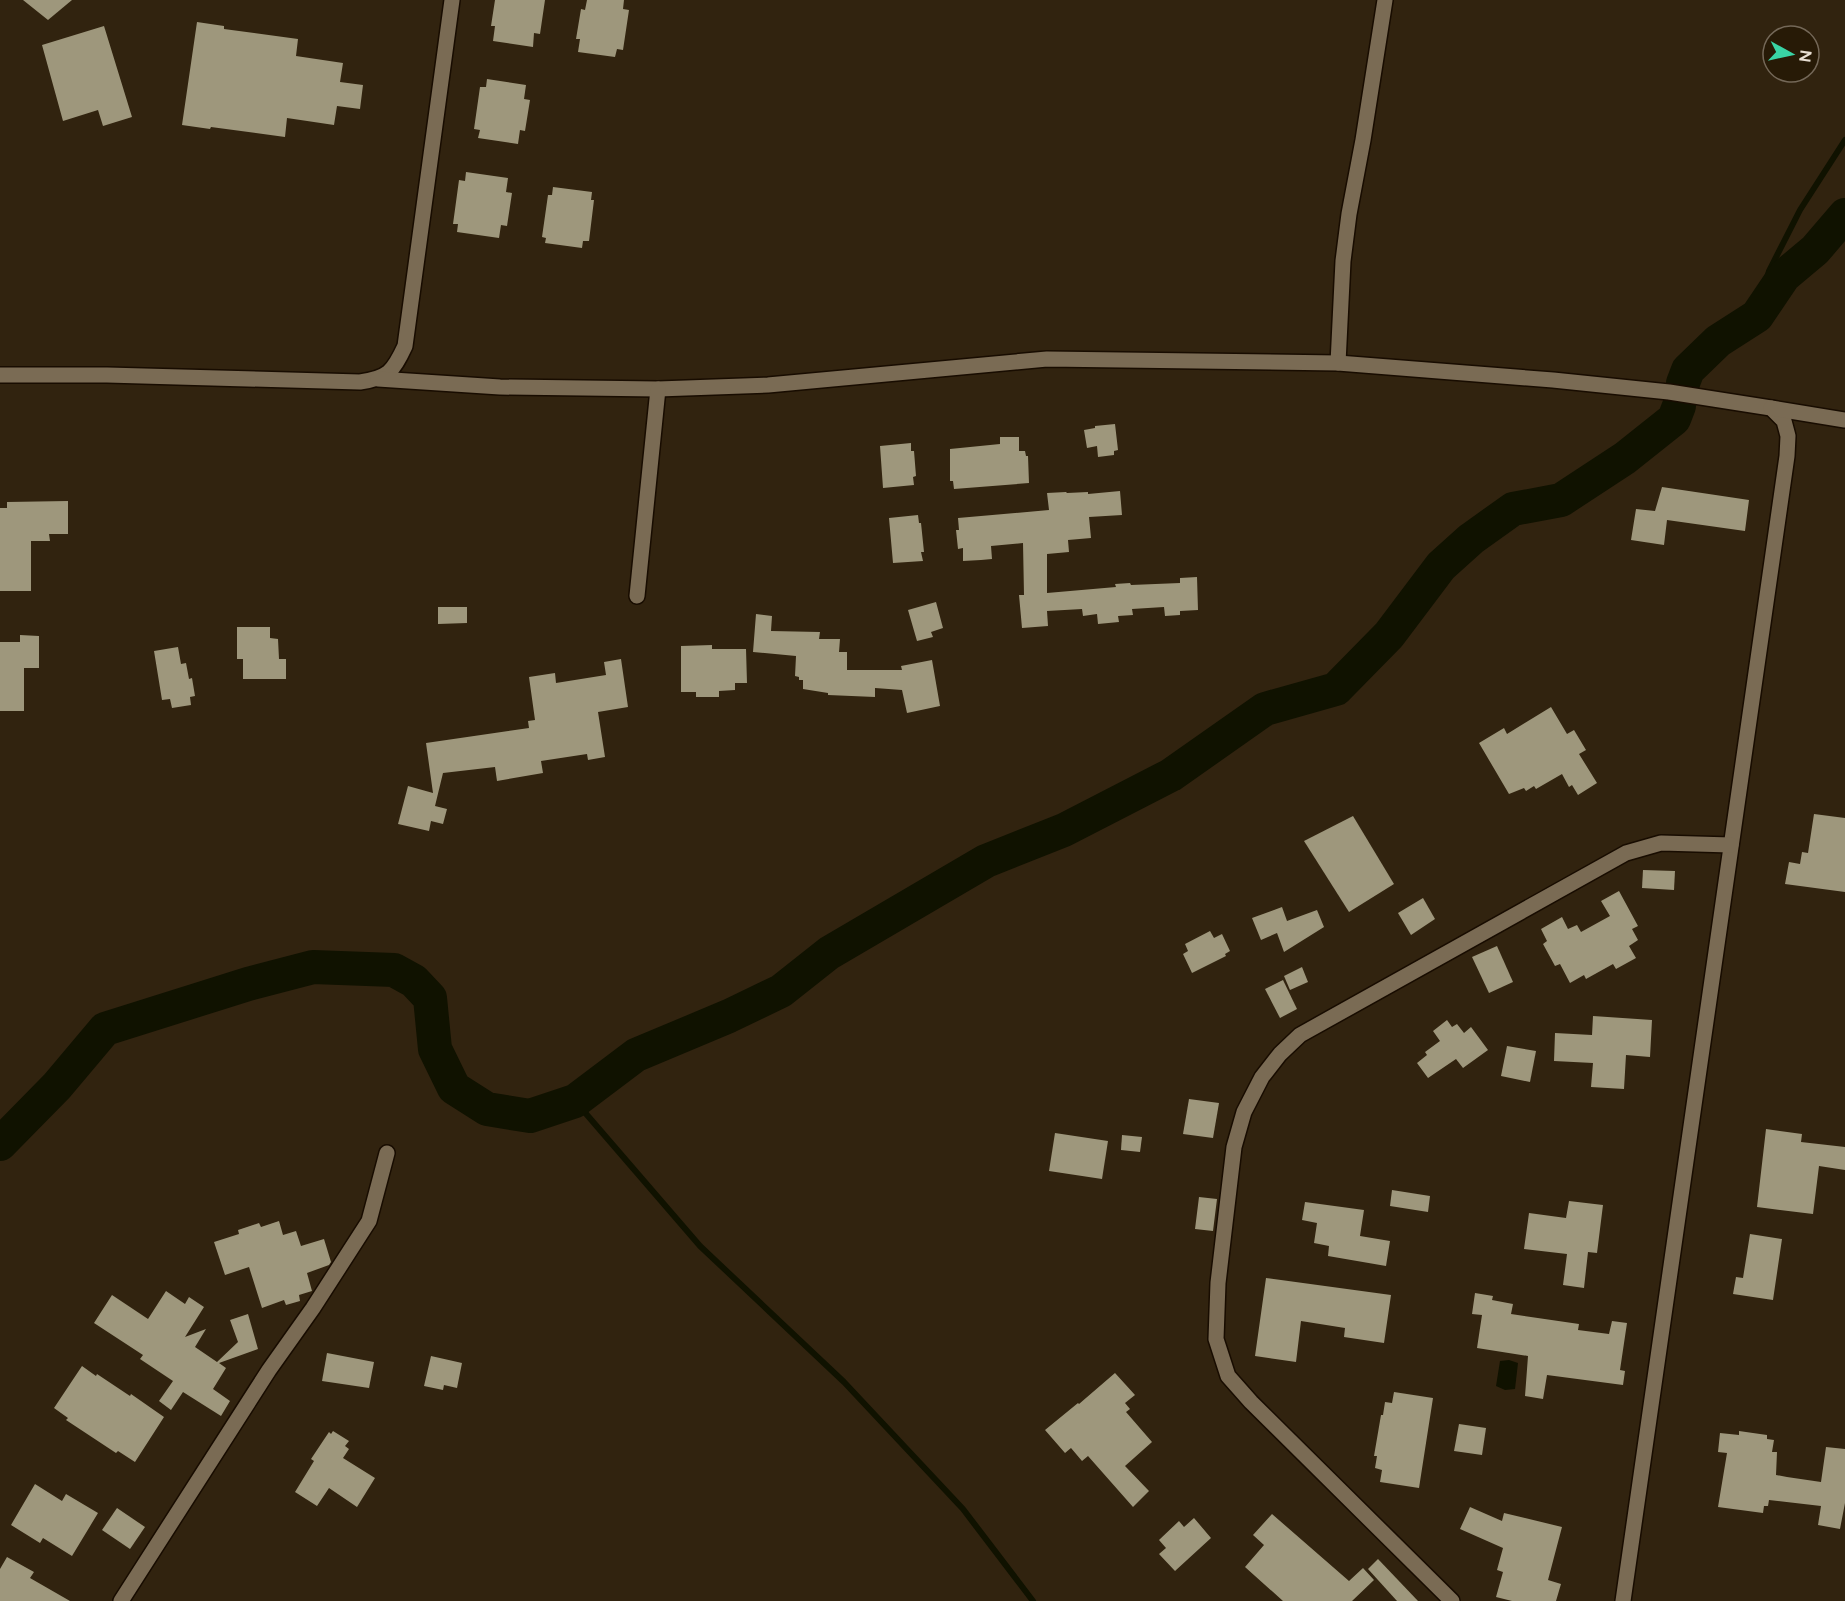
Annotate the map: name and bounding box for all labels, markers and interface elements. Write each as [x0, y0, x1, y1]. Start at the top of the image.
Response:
north arrow [1761, 24, 1821, 84]
text: N [1795, 49, 1816, 63]

